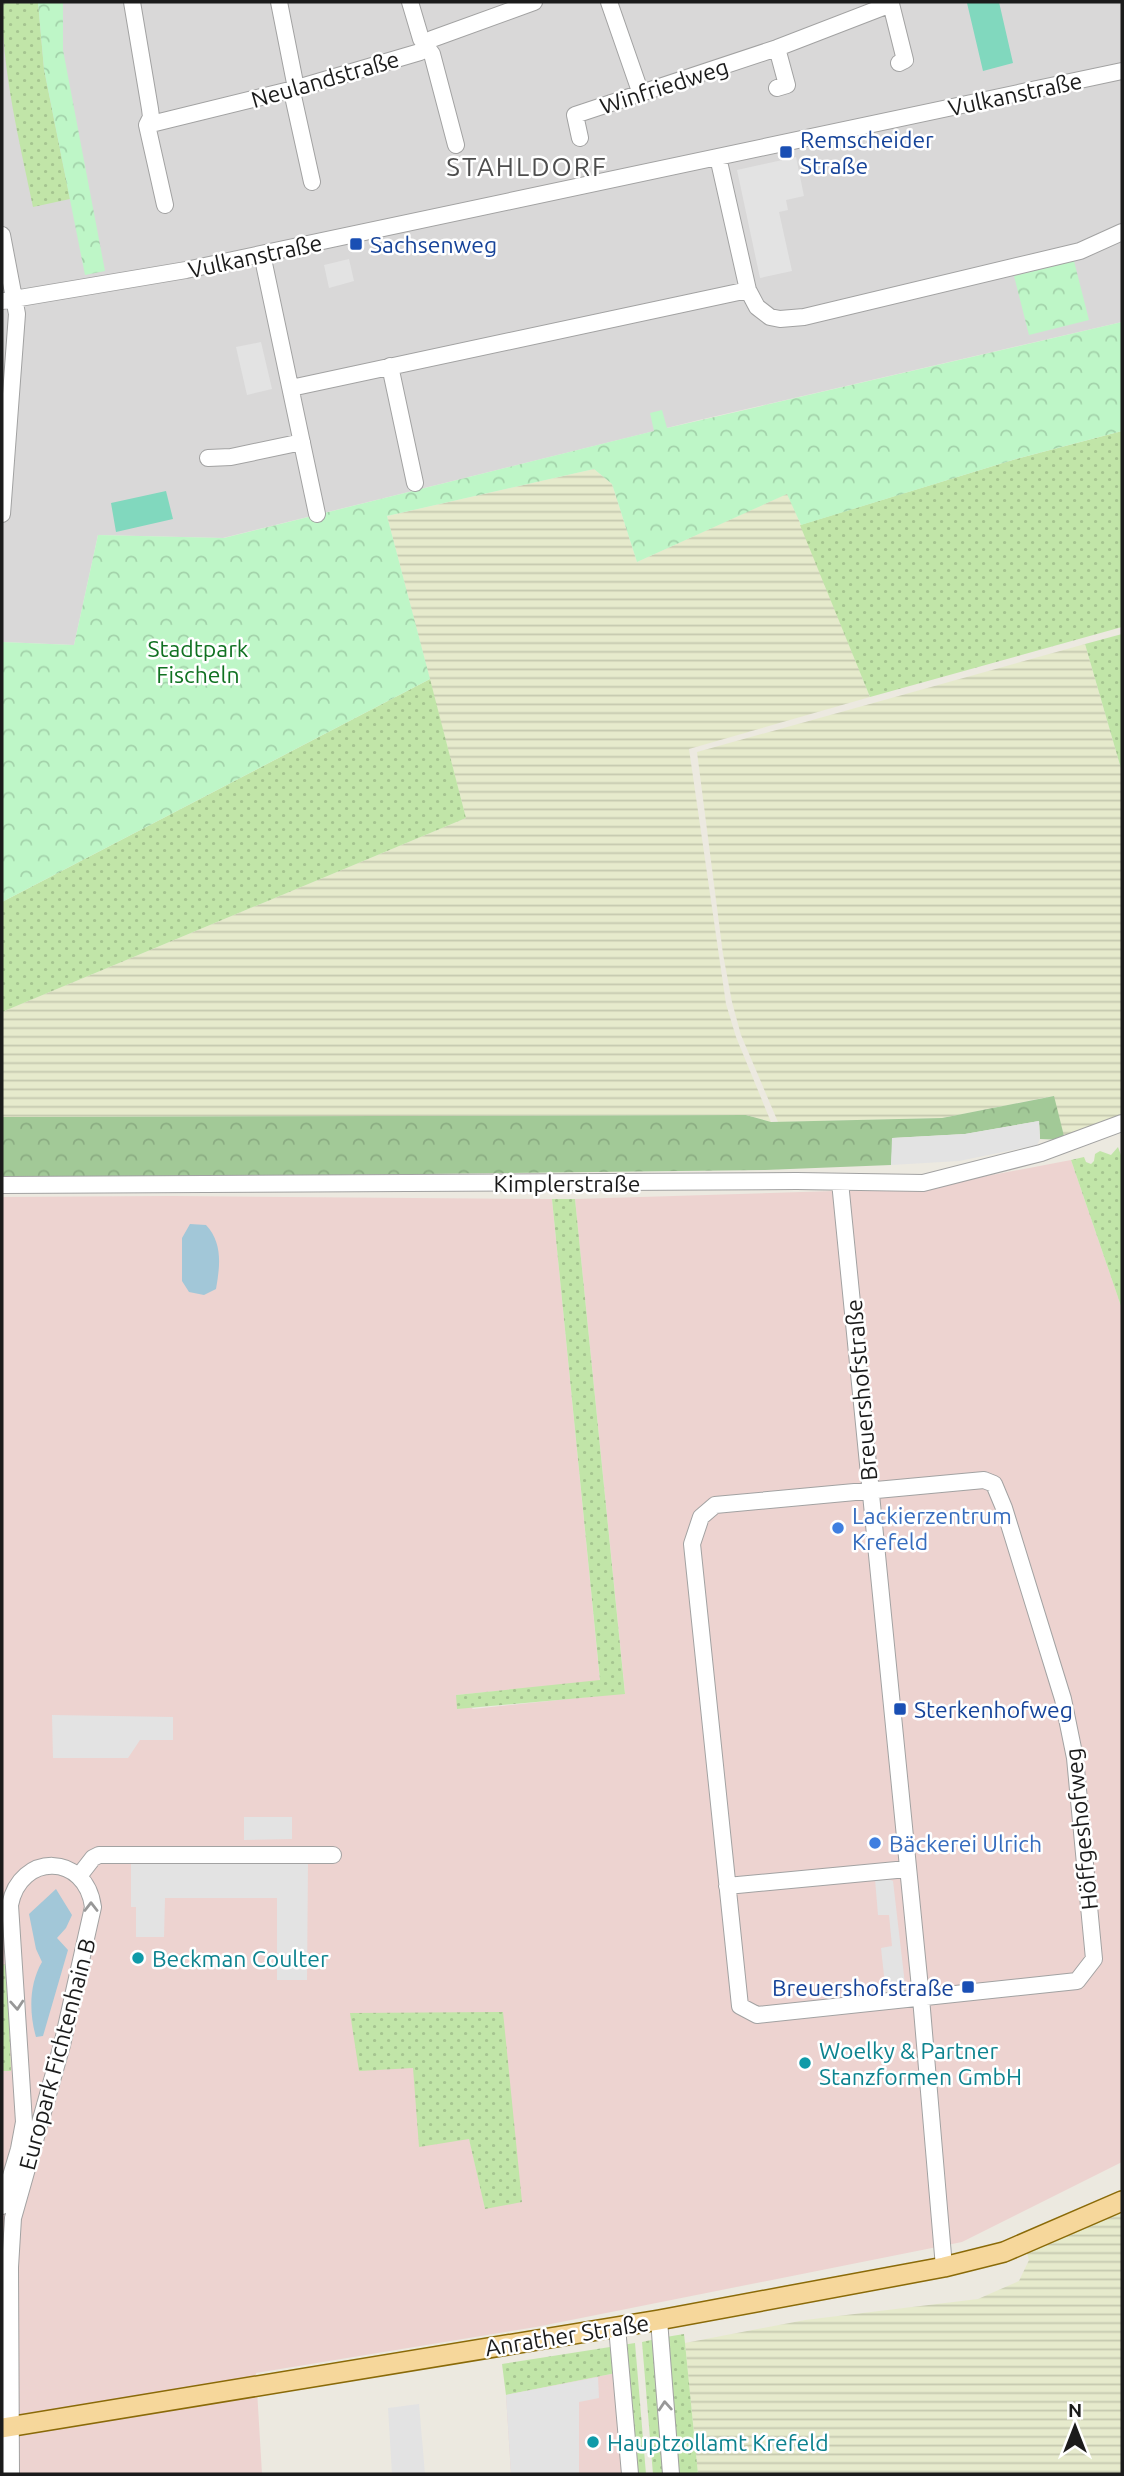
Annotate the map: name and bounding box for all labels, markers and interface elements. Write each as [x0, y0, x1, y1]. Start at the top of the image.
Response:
street label: Neulandstraße [248, 46, 402, 112]
street label: Winfriedweg [597, 53, 731, 119]
street label: Vulkanstraße [946, 68, 1084, 120]
place label: Remscheider Straße [800, 127, 934, 178]
marker: Remscheider Straße [778, 144, 794, 160]
district label: STAHLDORF [446, 152, 608, 181]
street label: Vulkanstraße [186, 230, 324, 282]
place label: Sachsenweg [370, 232, 497, 257]
marker: Sachsenweg [348, 236, 364, 252]
park label: Stadtpark Fischeln [148, 636, 249, 687]
street label: Kimplerstraße [494, 1171, 640, 1196]
street label: Breuershofstraße [841, 1298, 881, 1482]
place label: Lackierzentrum Krefeld [852, 1503, 1012, 1554]
marker: Lackierzentrum Krefeld [830, 1520, 846, 1536]
place label: Sterkenhofweg [914, 1697, 1073, 1722]
marker: Sterkenhofweg [892, 1701, 908, 1717]
street label: Höffgeshofweg [1060, 1747, 1102, 1911]
place label: Bäckerei Ulrich [889, 1831, 1042, 1856]
marker: Bäckerei Ulrich [867, 1835, 883, 1851]
one-way arrow [83, 1901, 99, 1912]
street label: Europark Fichtenhain B [14, 1935, 100, 2173]
place label: Beckman Coulter [152, 1946, 329, 1971]
marker: Beckman Coulter [130, 1950, 146, 1966]
place label: Breuershofstraße [772, 1975, 954, 2000]
marker: Breuershofstraße [960, 1979, 976, 1995]
one-way arrow [9, 2000, 24, 2011]
place label: Woelky & Partner Stanzformen GmbH [819, 2038, 1022, 2089]
marker: Woelky & Partner Stanzformen GmbH [797, 2055, 813, 2071]
street label: Anrather Straße [483, 2310, 651, 2360]
north arrow [1040, 2392, 1110, 2462]
text: N [1068, 2399, 1082, 2421]
one-way arrow [658, 2400, 673, 2411]
place label: Hauptzollamt Krefeld [607, 2430, 829, 2455]
marker: Hauptzollamt Krefeld [585, 2434, 601, 2450]

